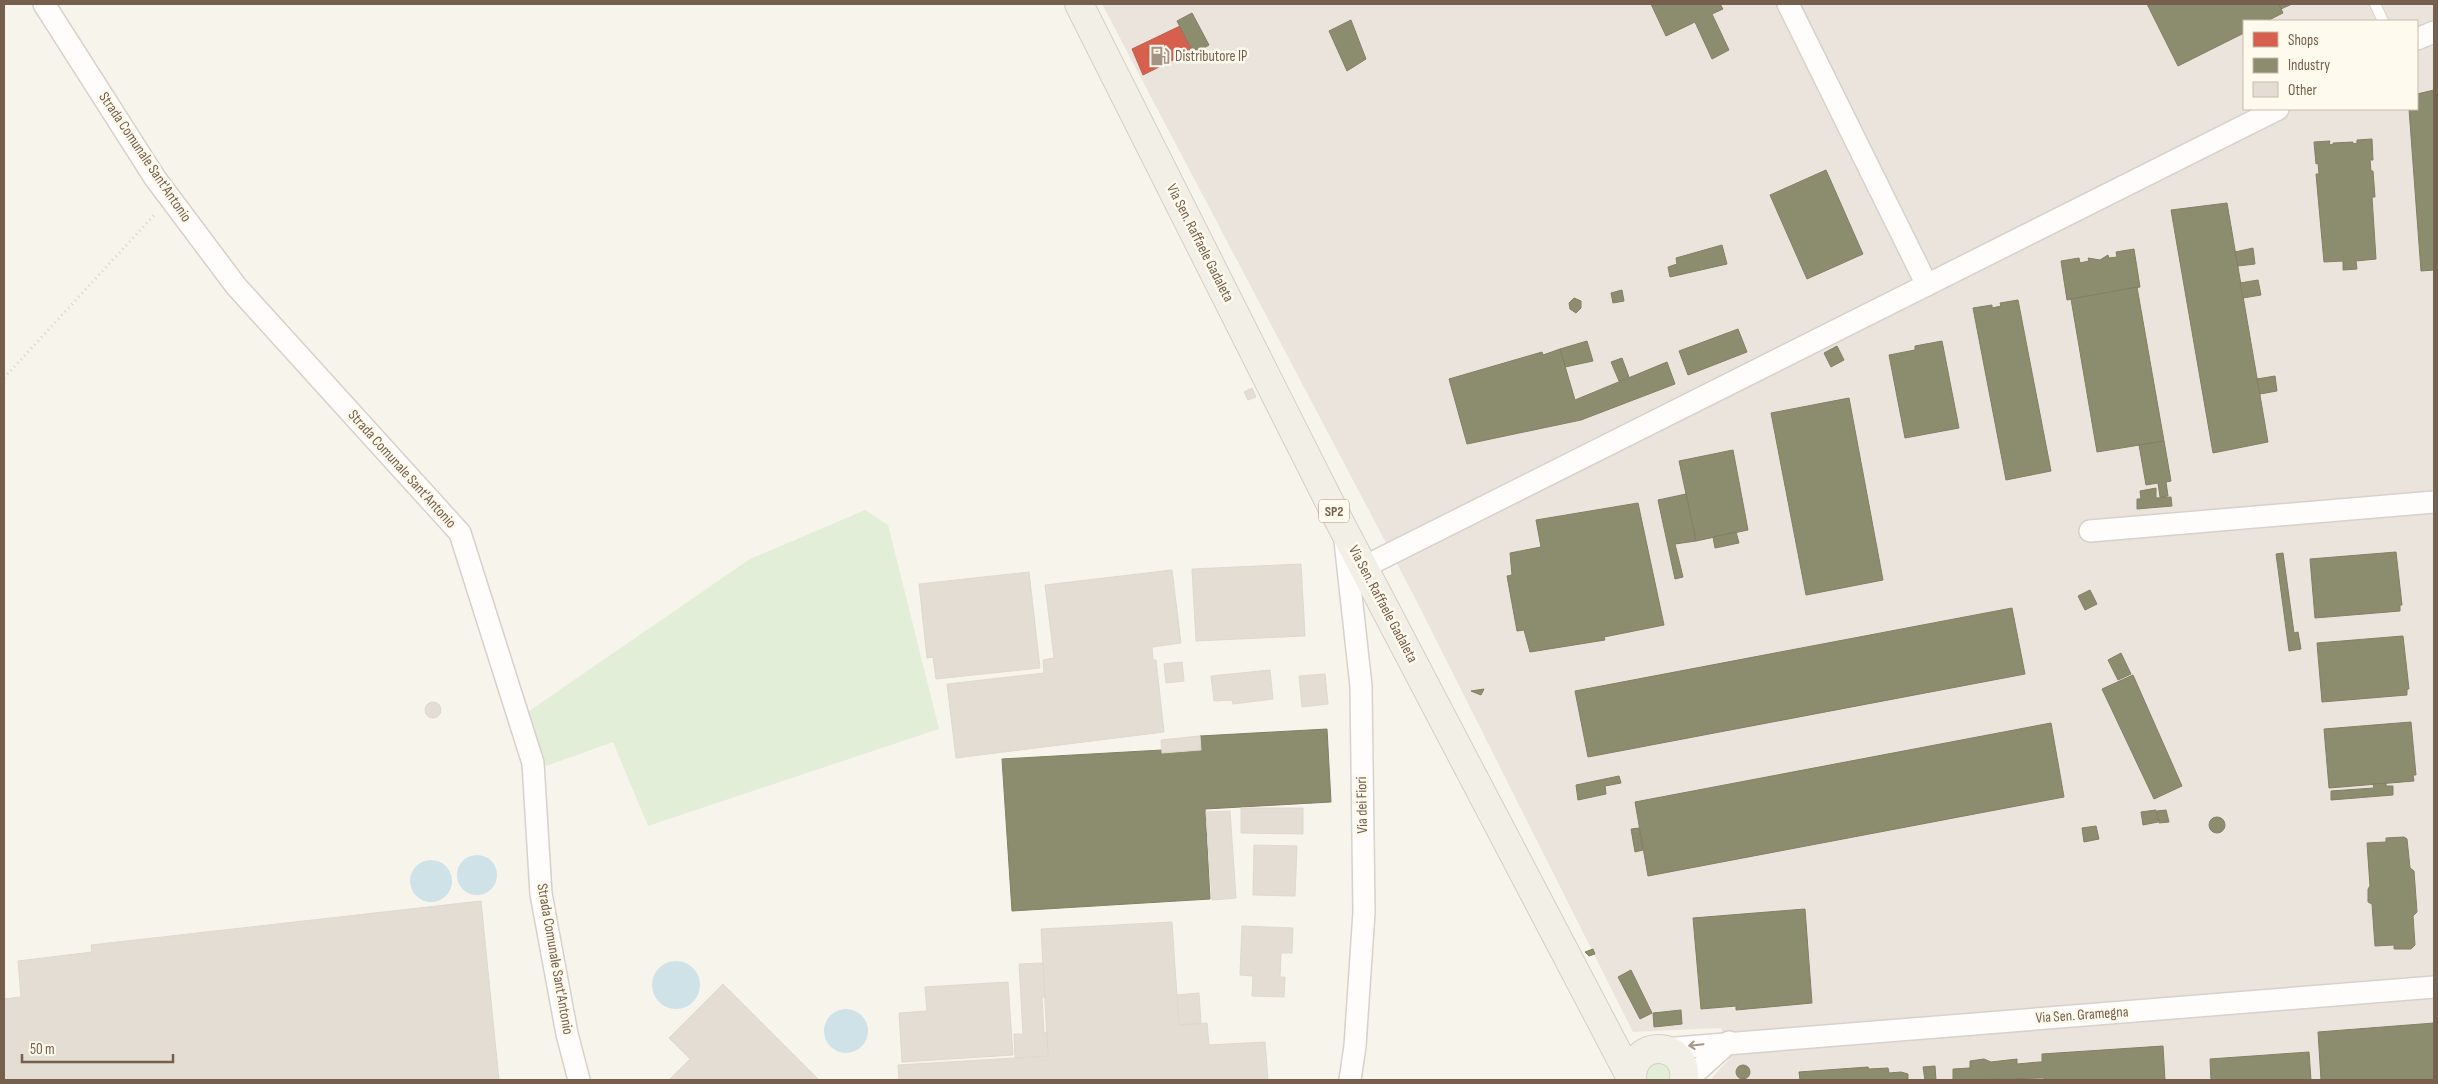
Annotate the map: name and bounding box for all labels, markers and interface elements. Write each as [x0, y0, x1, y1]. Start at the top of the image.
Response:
legend [2243, 20, 2418, 110]
text: Shops [2288, 31, 2319, 50]
fuel station icon: Distributore IP [1149, 45, 1171, 67]
place label: Distributore IP [1175, 47, 1247, 66]
text: Industry [2288, 56, 2330, 75]
text: Other [2288, 81, 2317, 100]
street label: Strada Comunale Sant'Antonio [94, 88, 196, 226]
street label: Via Sen. Raffaele Gadaleta [1162, 181, 1238, 305]
street label: Strada Comunale Sant'Antonio [344, 406, 460, 532]
road number: SP2 [1319, 500, 1349, 522]
street label: Via Sen. Raffaele Gadaleta [1344, 542, 1422, 666]
street label: Via dei Fiori [1352, 776, 1372, 834]
street label: Strada Comunale Sant'Antonio [532, 882, 578, 1036]
street label: Via Sen. Gramegna [2035, 1002, 2129, 1028]
scale bar [22, 1032, 174, 1064]
text: 50 m [30, 1040, 55, 1059]
one-way arrow [1689, 1041, 1705, 1050]

